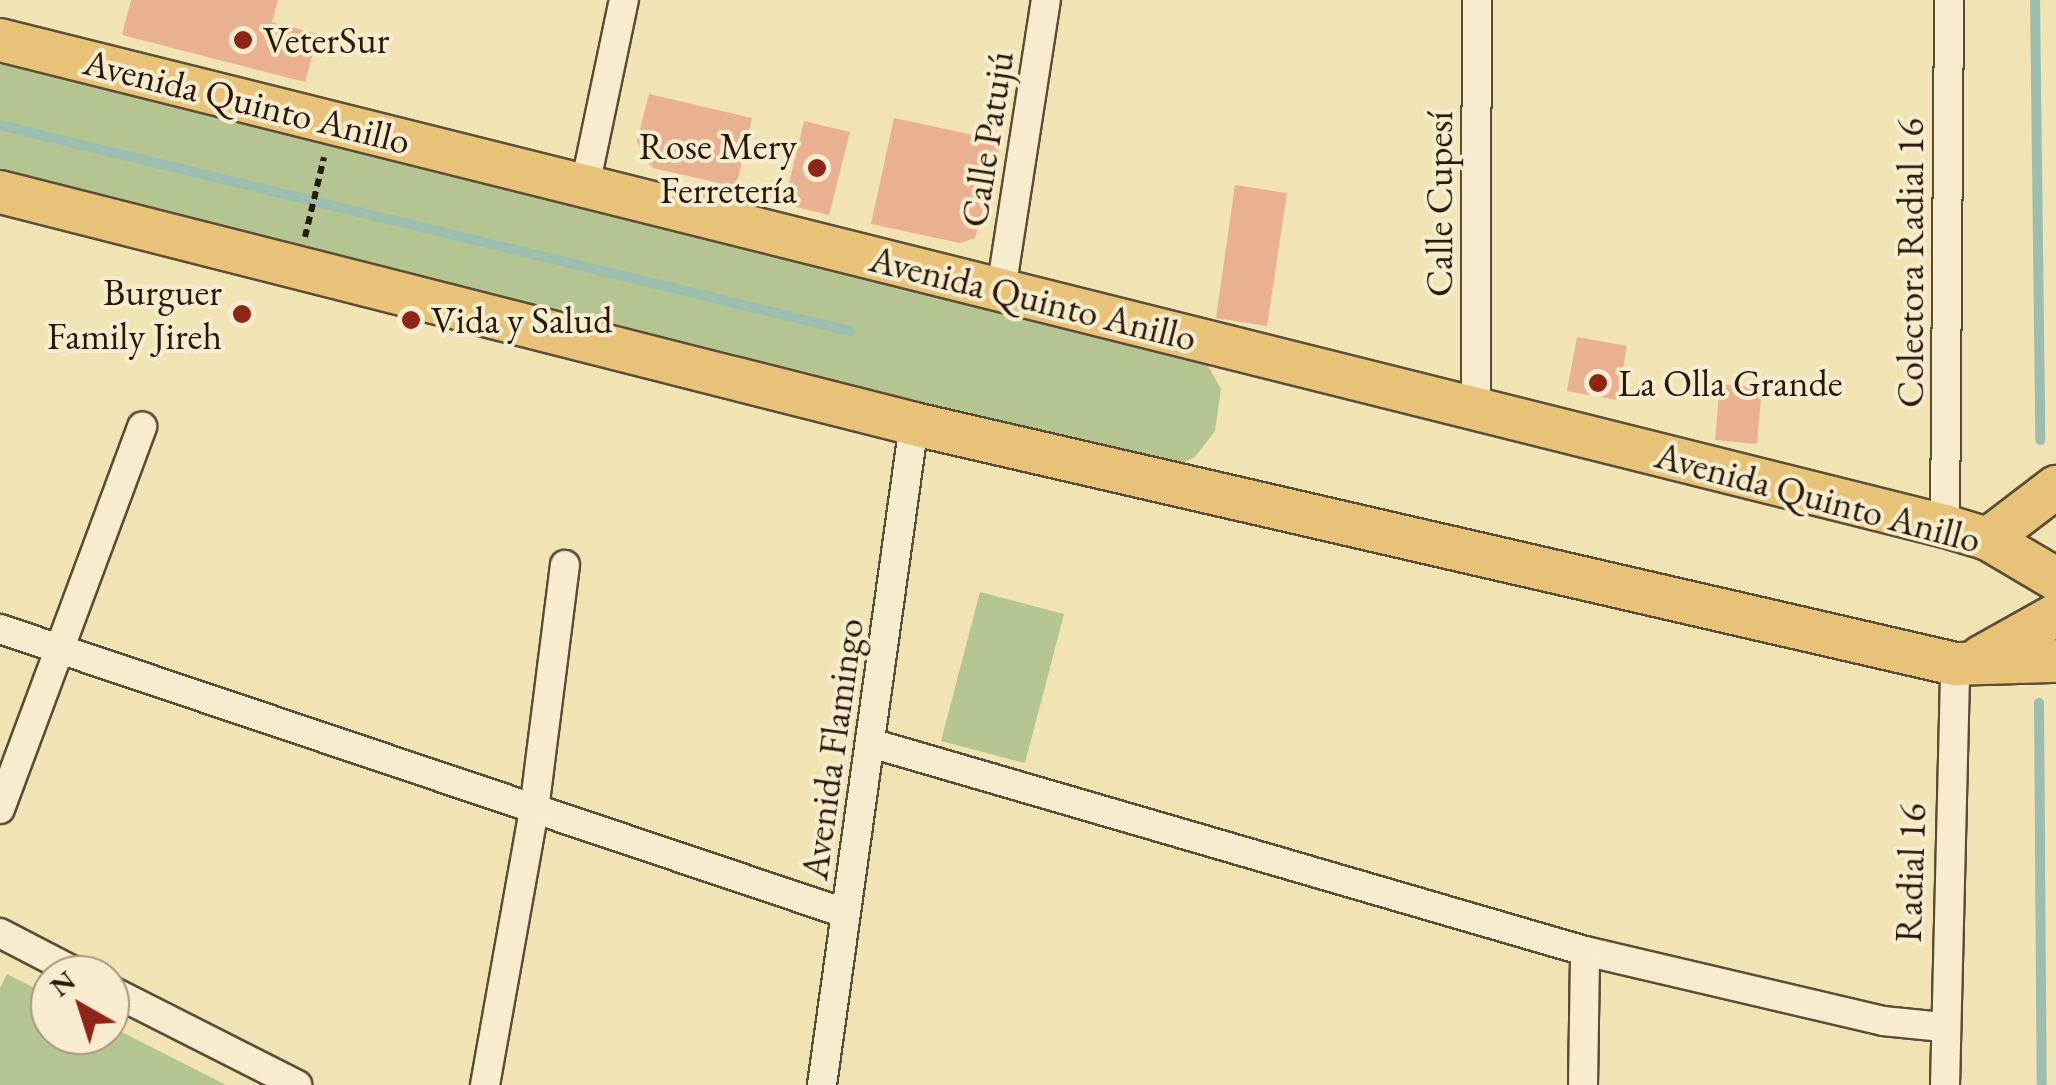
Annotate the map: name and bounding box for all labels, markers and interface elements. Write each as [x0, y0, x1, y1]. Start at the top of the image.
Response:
place label: VeterSur [263, 17, 389, 63]
marker: VeterSur [232, 29, 254, 51]
street label: Avenida Quinto Anillo [79, 38, 415, 164]
street label: Calle Patujú [951, 48, 1023, 230]
street label: Calle Cupesí [1416, 111, 1462, 297]
street label: Colectora Radial 16 [1887, 118, 1933, 408]
place label: Rose Mery Ferretería [639, 123, 797, 212]
marker: Rose Mery Ferretería [806, 157, 828, 179]
street label: Avenida Quinto Anillo [865, 235, 1201, 361]
place label: Burguer Family Jireh [47, 269, 222, 358]
place label: Vida y Salud [431, 297, 613, 343]
marker: Burguer Family Jireh [231, 303, 253, 325]
marker: Vida y Salud [400, 309, 422, 331]
place label: La Olla Grande [1618, 360, 1843, 406]
marker: La Olla Grande [1587, 372, 1609, 394]
street label: Avenida Quinto Anillo [1650, 432, 1986, 562]
street label: Avenida Flamingo [791, 615, 873, 883]
street label: Radial 16 [1885, 803, 1935, 943]
north arrow [30, 955, 130, 1055]
text: N [42, 962, 83, 1004]

